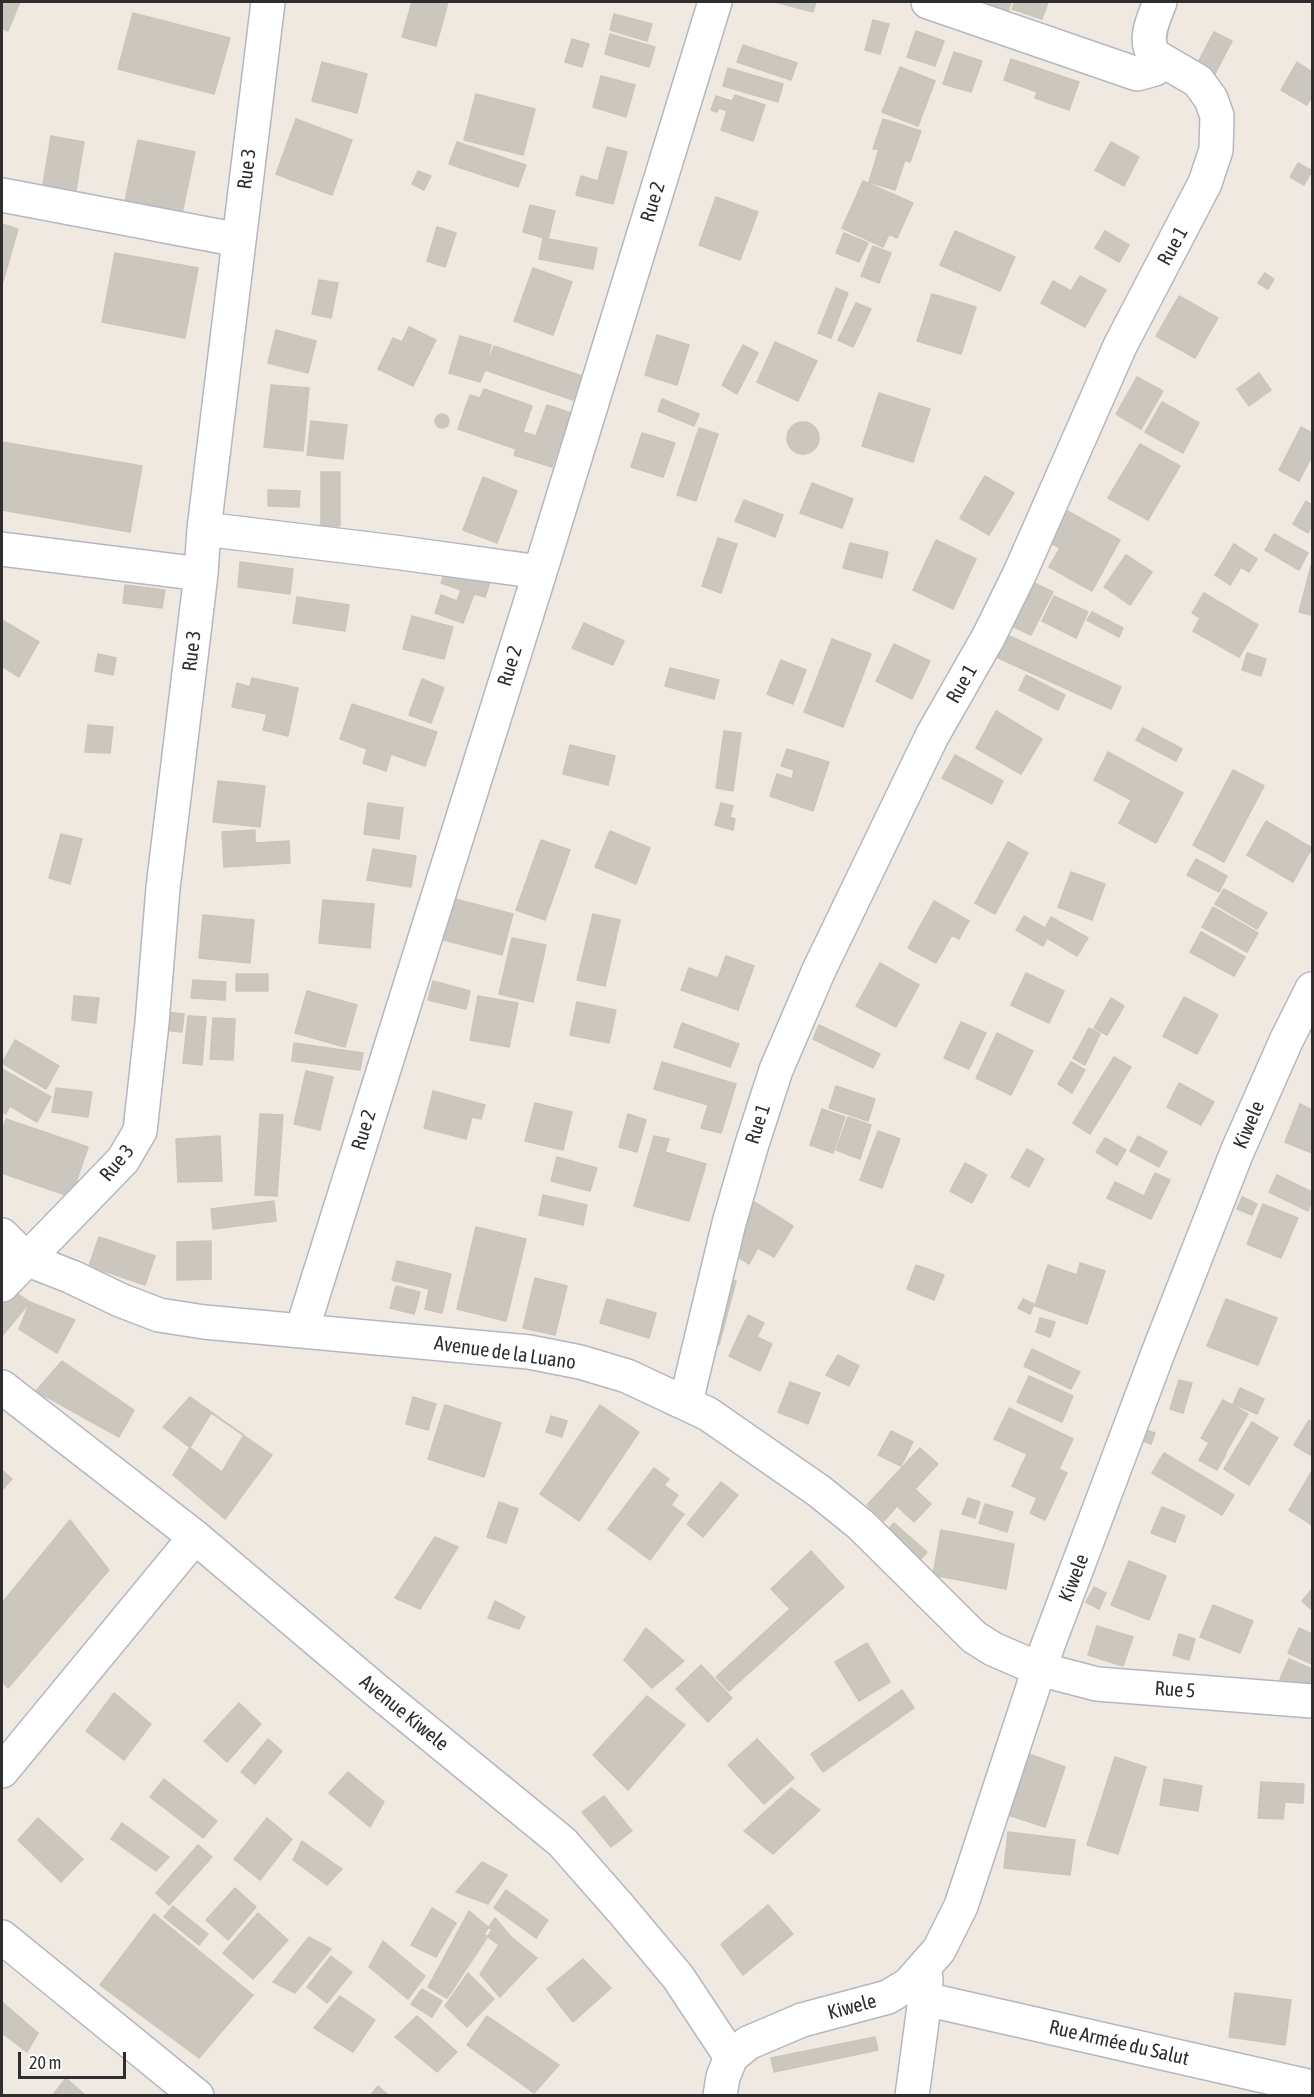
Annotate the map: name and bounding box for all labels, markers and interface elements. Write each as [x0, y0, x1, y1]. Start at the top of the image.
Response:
street label: Rue 3 [233, 147, 261, 191]
street label: Rue 2 [636, 179, 670, 225]
street label: Rue 1 [1153, 222, 1193, 270]
street label: Rue 3 [178, 629, 206, 673]
street label: Rue 2 [493, 643, 527, 689]
street label: Rue 1 [941, 660, 983, 708]
street label: Kiwele [1228, 1098, 1270, 1152]
street label: Rue 1 [740, 1101, 776, 1147]
street label: Rue 2 [347, 1107, 381, 1153]
street label: Rue 3 [95, 1140, 139, 1186]
street label: Avenue de la Luano [433, 1331, 577, 1375]
street label: Kiwele [1054, 1551, 1094, 1605]
street label: Avenue Kiwele [355, 1670, 453, 1756]
street label: Rue 5 [1154, 1677, 1196, 1703]
street label: Kiwele [825, 1989, 879, 2025]
street label: Rue Armée du Salut [1047, 2015, 1191, 2071]
scale bar [21, 2040, 129, 2078]
text: 20 m [29, 2052, 61, 2073]

